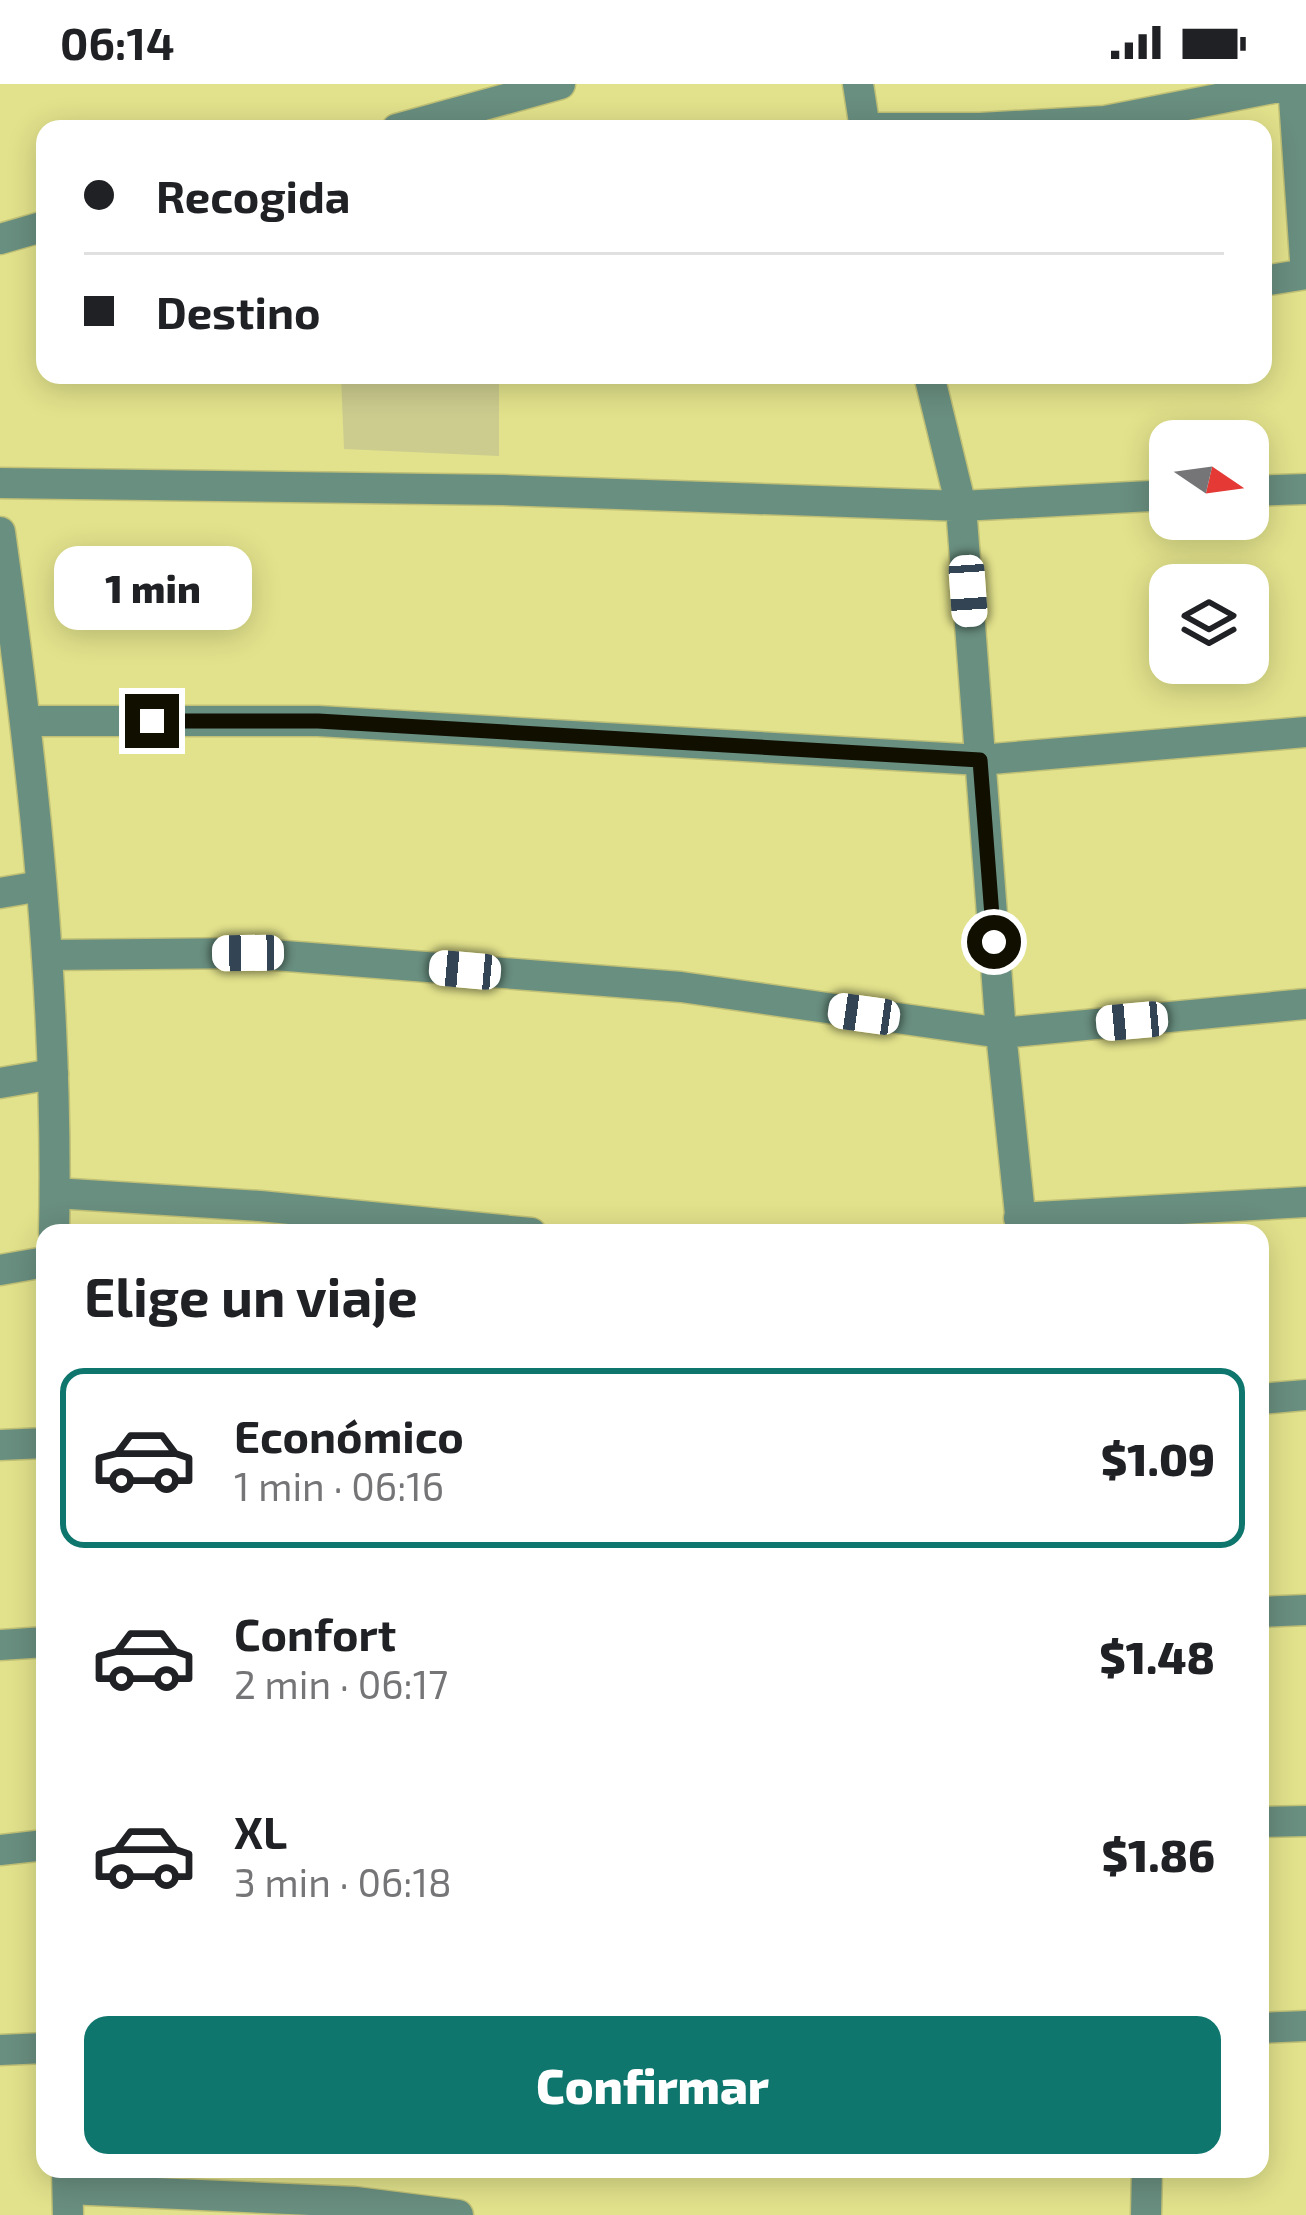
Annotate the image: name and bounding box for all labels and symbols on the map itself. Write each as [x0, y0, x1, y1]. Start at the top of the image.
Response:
north arrow [1149, 420, 1269, 540]
callout: 1 min [53, 547, 251, 631]
car [948, 554, 988, 628]
route end [125, 694, 179, 748]
route start [967, 915, 1021, 969]
car [212, 934, 284, 972]
car [428, 949, 502, 991]
car [826, 991, 902, 1037]
car [1095, 1000, 1169, 1042]

